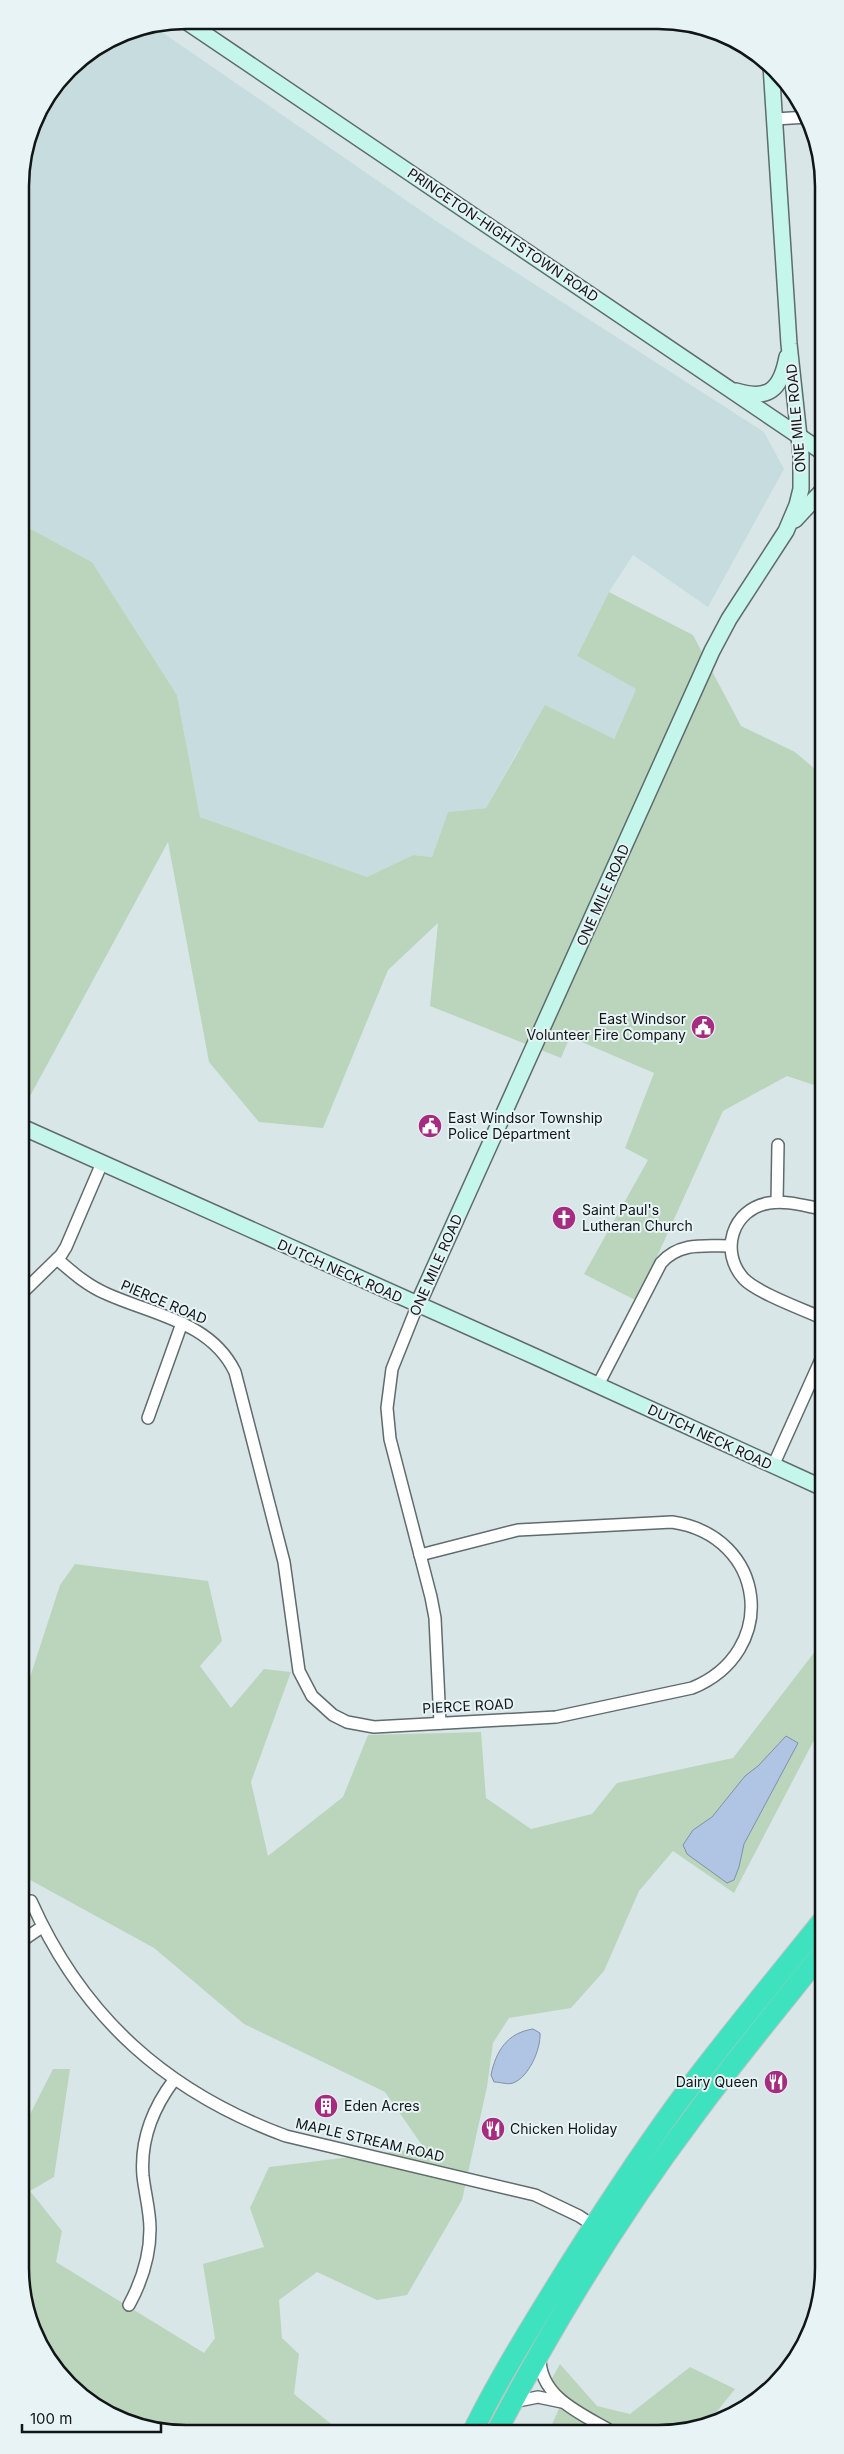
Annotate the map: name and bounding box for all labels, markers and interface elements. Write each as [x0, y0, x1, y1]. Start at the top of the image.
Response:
street label: PRINCETON-HIGHTSTOWN ROAD [404, 164, 602, 305]
street label: ONE MILE ROAD [782, 363, 809, 473]
street label: ONE MILE ROAD [573, 841, 633, 948]
place label: East Windsor Volunteer Fire Company [527, 1010, 686, 1043]
public building icon: East Windsor Volunteer Fire Company [690, 1014, 716, 1040]
place label: East Windsor Township Police Department [448, 1109, 603, 1142]
public building icon: East Windsor Township Police Department [417, 1113, 443, 1139]
place label: Saint Paul's Lutheran Church [582, 1201, 693, 1234]
church icon: Saint Paul's Lutheran Church [551, 1205, 577, 1231]
street label: ONE MILE ROAD [406, 1211, 466, 1318]
street label: DUTCH NECK ROAD [275, 1235, 405, 1306]
street label: PIERCE ROAD [119, 1276, 210, 1327]
street label: DUTCH NECK ROAD [645, 1400, 775, 1473]
street label: PIERCE ROAD [422, 1695, 514, 1716]
restaurant icon: Dairy Queen [763, 2069, 789, 2095]
place label: Dairy Queen [676, 2073, 758, 2090]
building icon: Eden Acres [313, 2093, 339, 2119]
place label: Eden Acres [344, 2097, 420, 2114]
street label: MAPLE STREAM ROAD [294, 2114, 446, 2165]
restaurant icon: Chicken Holiday [480, 2116, 506, 2142]
place label: Chicken Holiday [510, 2120, 617, 2137]
scale bar [22, 2402, 161, 2434]
text: 100 m [30, 2409, 72, 2428]

